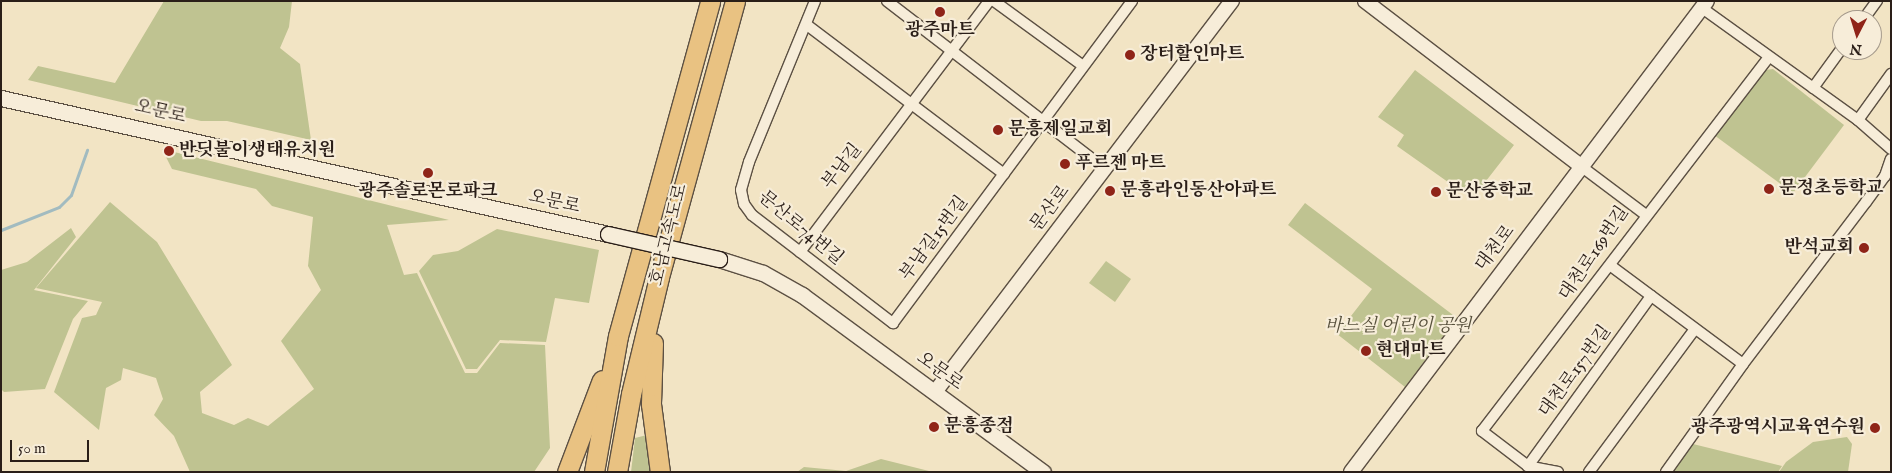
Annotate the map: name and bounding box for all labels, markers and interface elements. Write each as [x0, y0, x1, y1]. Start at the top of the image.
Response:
marker: 광주마트 [934, 6, 946, 18]
north arrow [1832, 10, 1882, 60]
place label: 광주마트 [905, 20, 975, 42]
text: N [1849, 39, 1863, 58]
place label: 장터할인마트 [1140, 44, 1244, 66]
marker: 장터할인마트 [1124, 49, 1136, 61]
street label: 오문로 [132, 97, 188, 129]
place label: 문흥제일교회 [1008, 119, 1112, 141]
marker: 문흥제일교회 [992, 124, 1004, 136]
place label: 반딧불이생태유치원 [179, 140, 335, 162]
street label: 부남길 [818, 140, 868, 194]
marker: 반딧불이생태유치원 [163, 145, 175, 157]
place label: 푸르젠 마트 [1075, 153, 1166, 175]
marker: 푸르젠 마트 [1059, 158, 1071, 170]
marker: 광주솔로몬로파크 [422, 167, 434, 179]
place label: 문정초등학교 [1779, 178, 1883, 200]
place label: 문흥라인동산아파트 [1120, 180, 1276, 202]
place label: 광주솔로몬로파크 [358, 181, 498, 203]
place label: 문산중학교 [1446, 181, 1533, 203]
street label: 호남고속도로 [647, 182, 693, 288]
street label: 문산로 [1027, 182, 1075, 236]
marker: 문정초등학교 [1763, 183, 1775, 195]
marker: 문흥라인동산아파트 [1104, 185, 1116, 197]
marker: 문산중학교 [1430, 186, 1442, 198]
street label: 오문로 [526, 187, 582, 219]
street label: 문산로74번길 [753, 187, 847, 271]
street label: 부남길15번길 [896, 193, 974, 285]
street label: 대천로169번길 [1556, 203, 1634, 305]
street label: 대천로 [1472, 222, 1520, 276]
place label: 반석교회 [1784, 237, 1854, 259]
marker: 반석교회 [1858, 242, 1870, 254]
park label: 바느실 어린이 공원 [1325, 316, 1471, 338]
street label: 대천로157번길 [1535, 322, 1617, 422]
place label: 현대마트 [1376, 340, 1446, 362]
marker: 현대마트 [1360, 345, 1372, 357]
street label: 오문로 [912, 348, 966, 396]
place label: 문흥종점 [944, 416, 1014, 438]
place label: 광주광역시교육연수원 [1691, 417, 1865, 439]
marker: 문흥종점 [928, 421, 940, 433]
marker: 광주광역시교육연수원 [1869, 422, 1881, 434]
scale bar [12, 430, 91, 462]
text: 50 m [18, 439, 46, 458]

